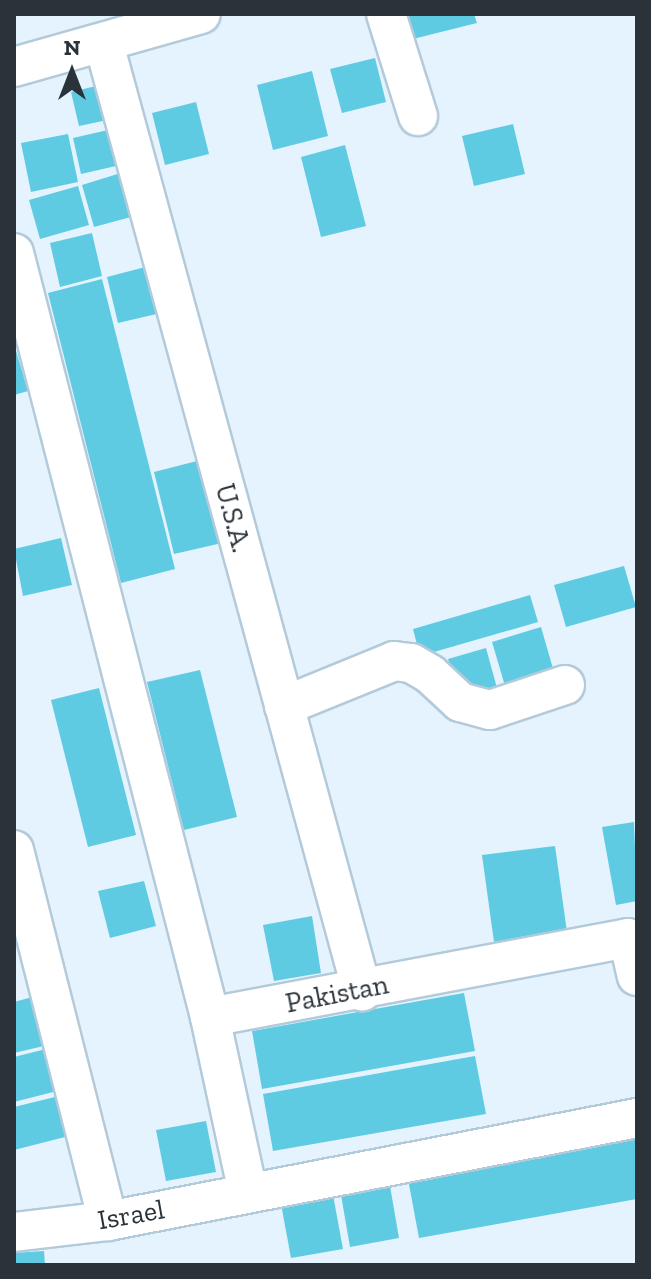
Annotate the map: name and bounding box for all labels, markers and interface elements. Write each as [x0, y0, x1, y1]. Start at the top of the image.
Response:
north arrow [32, 32, 112, 112]
text: N [64, 34, 80, 61]
street label: U.S.A. [208, 480, 258, 556]
street label: Pakistan [283, 968, 391, 1020]
street label: Israel [95, 1193, 167, 1237]

